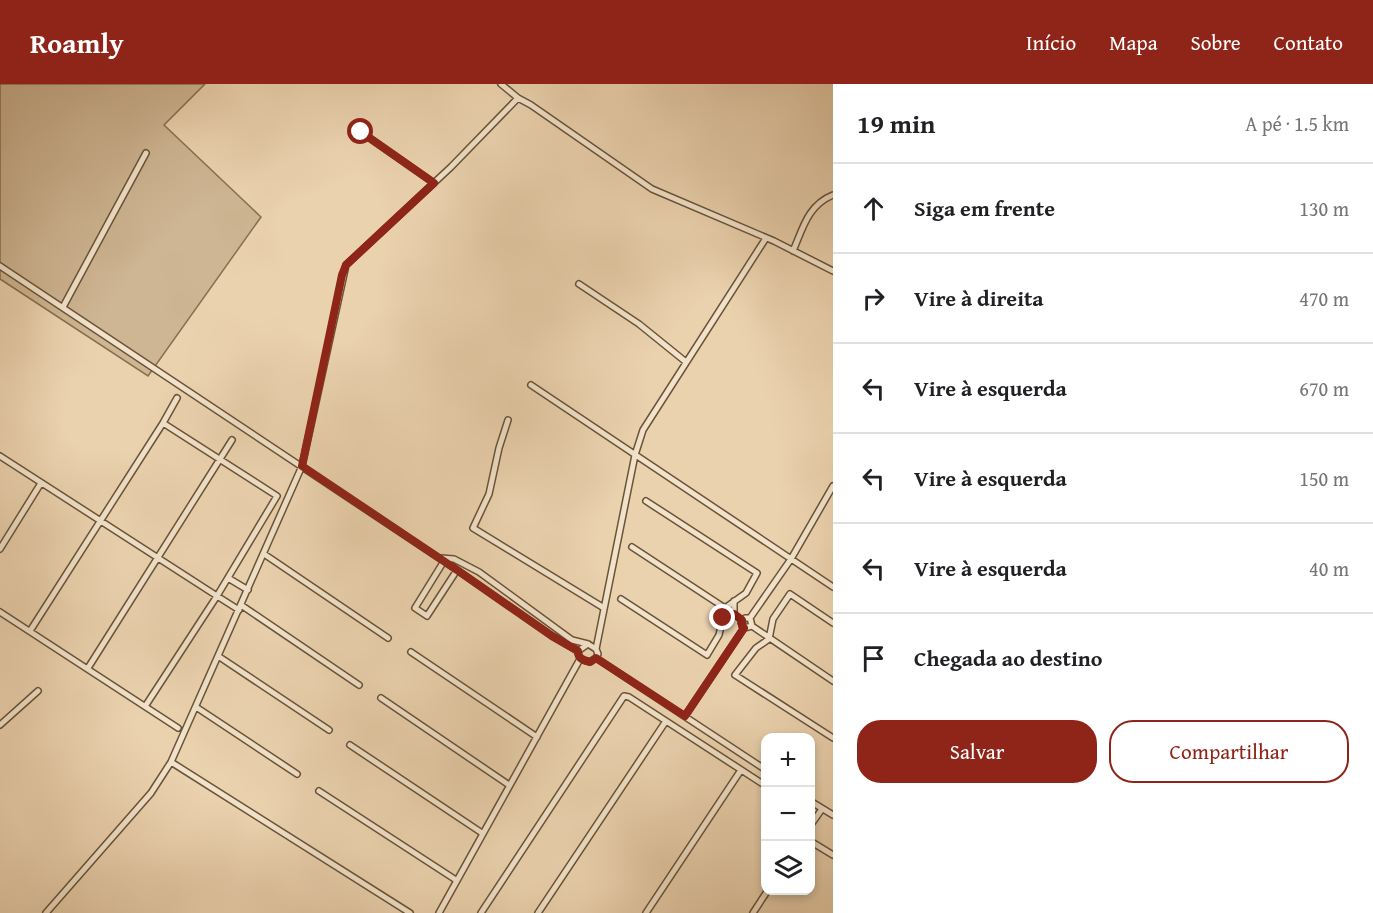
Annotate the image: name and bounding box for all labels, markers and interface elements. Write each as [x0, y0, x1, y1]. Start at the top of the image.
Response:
text: Roamly [30, 22, 124, 63]
text: Início [1026, 27, 1076, 58]
text: Mapa [1109, 27, 1158, 58]
text: Sobre [1191, 27, 1241, 58]
text: Contato [1274, 27, 1343, 58]
text: 19 min [857, 104, 935, 143]
text: A pé · 1.5 km [1245, 109, 1349, 138]
route start [347, 118, 373, 144]
icon: ahead [857, 192, 890, 225]
text: Siga em frente [914, 192, 1055, 224]
text: 130 m [1299, 194, 1349, 223]
icon: right [857, 282, 890, 315]
text: Vire à direita [914, 282, 1044, 314]
text: 470 m [1299, 284, 1349, 313]
icon: left [857, 372, 890, 405]
text: Vire à esquerda [914, 372, 1067, 404]
text: 670 m [1299, 374, 1349, 403]
icon: left [857, 462, 890, 495]
text: Vire à esquerda [914, 462, 1067, 494]
text: 150 m [1299, 464, 1349, 493]
icon: left [857, 552, 890, 585]
text: Vire à esquerda [914, 552, 1067, 584]
text: 40 m [1309, 554, 1349, 583]
route end [709, 604, 735, 630]
icon: arrive [857, 642, 890, 675]
text: Chegada ao destino [914, 642, 1102, 674]
button: Salvar [857, 720, 1097, 783]
button: Compartilhar [1109, 720, 1349, 783]
map controls [761, 733, 815, 895]
button: + [761, 733, 815, 787]
button: − [761, 787, 815, 841]
button: layers [761, 841, 815, 895]

